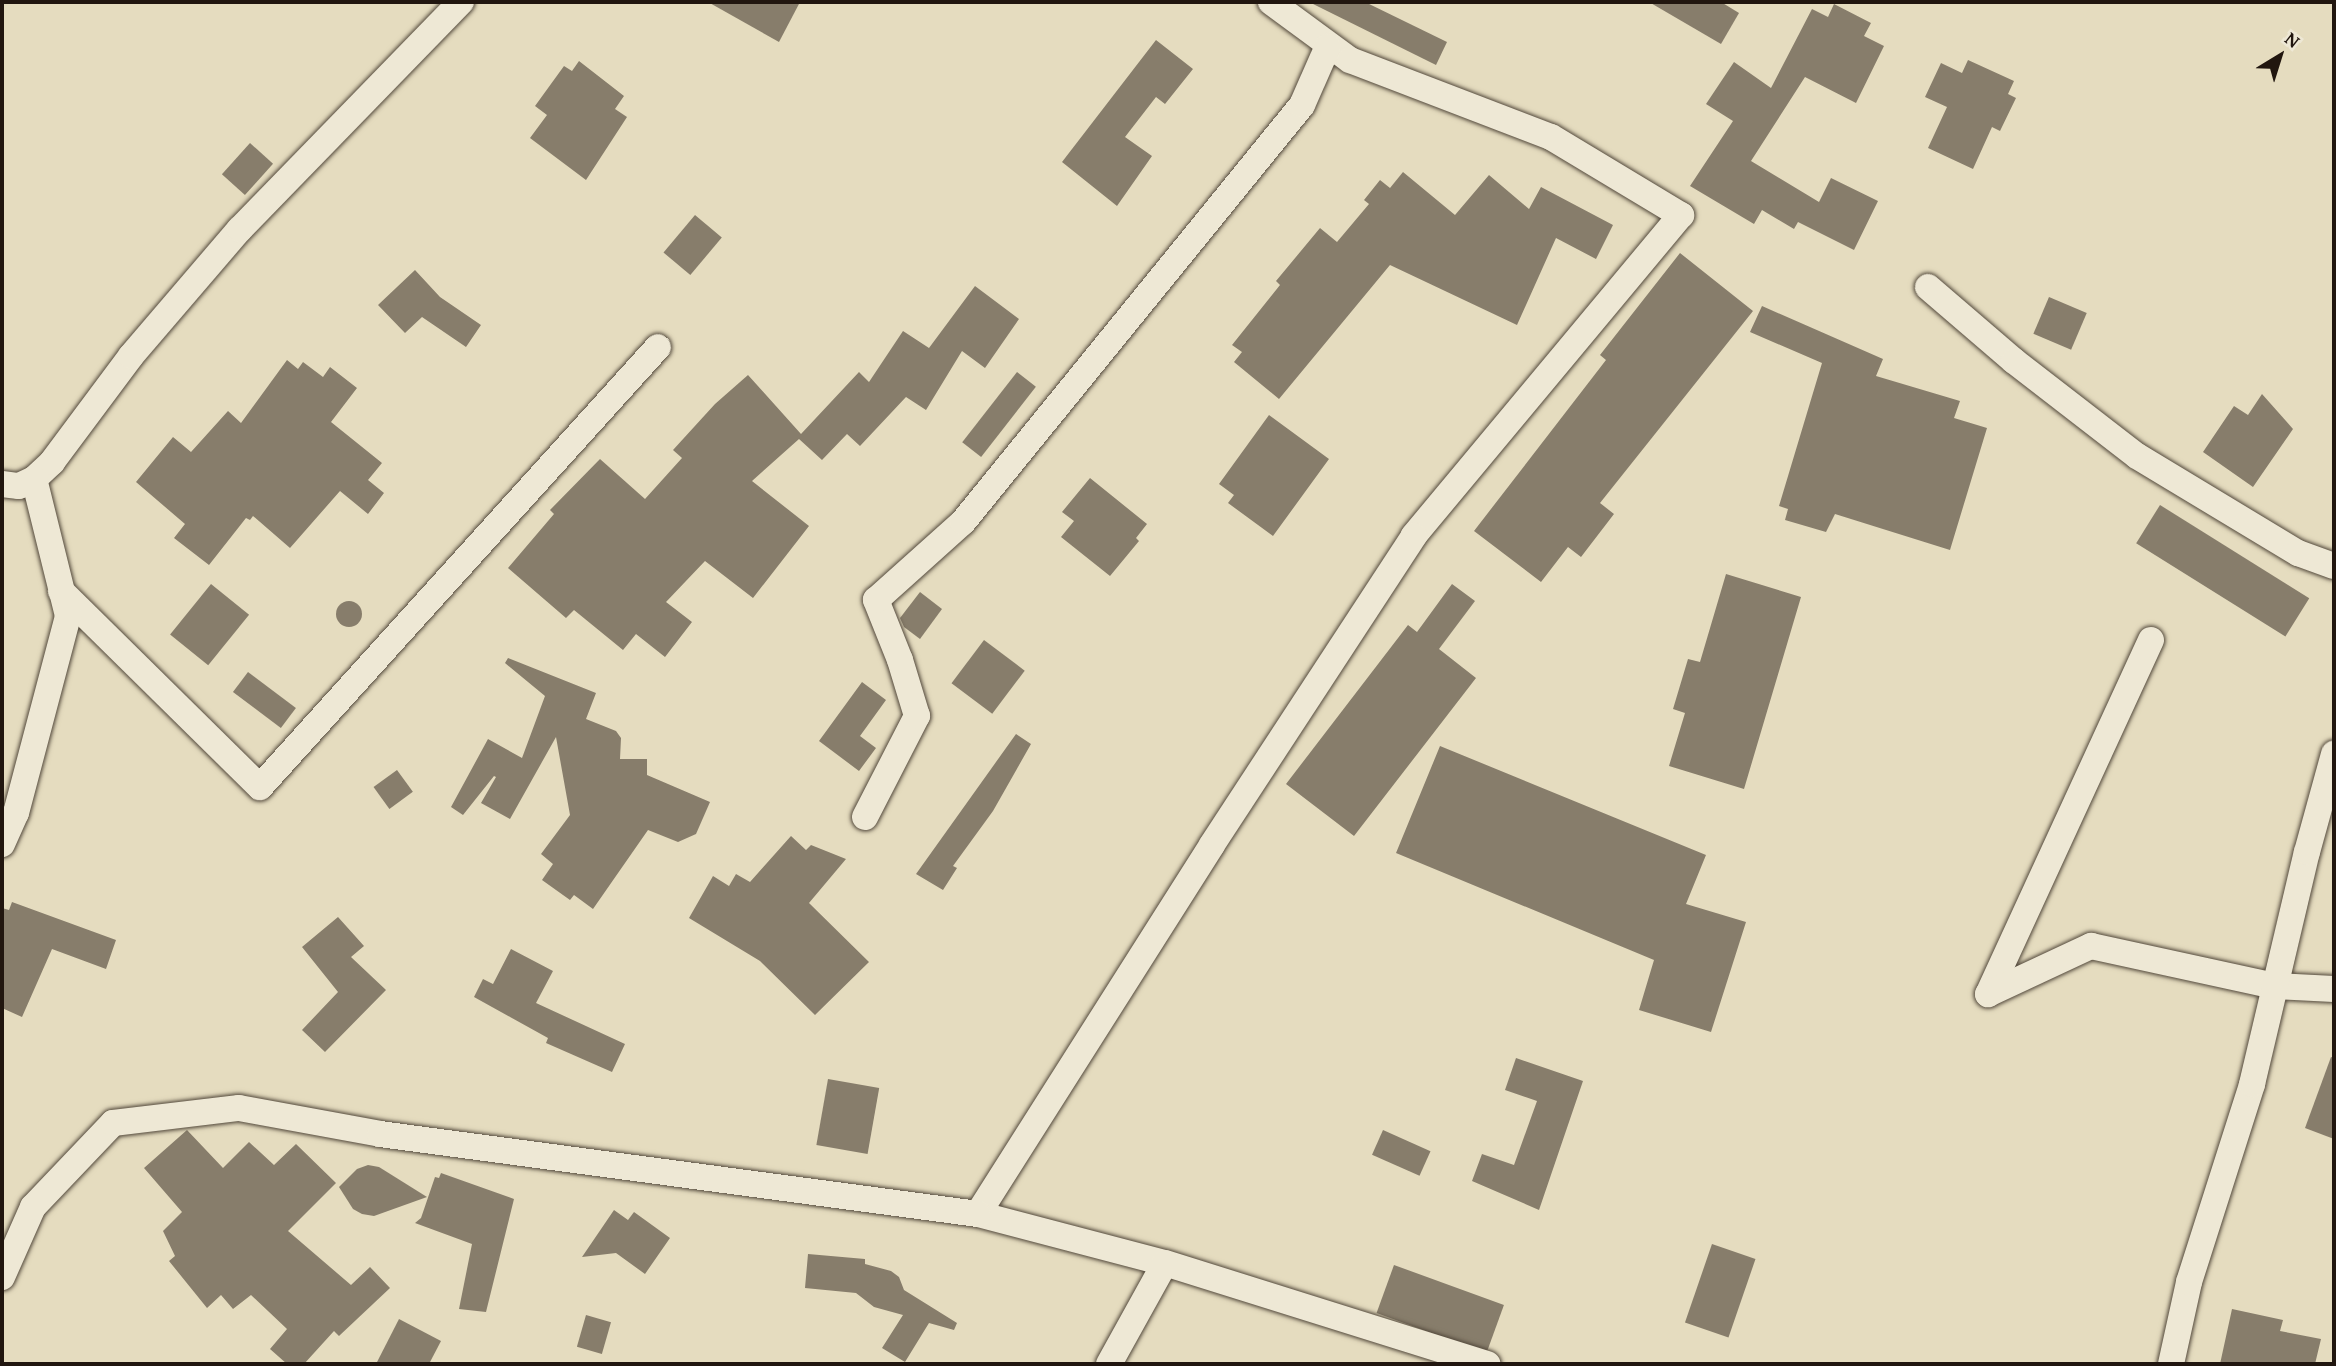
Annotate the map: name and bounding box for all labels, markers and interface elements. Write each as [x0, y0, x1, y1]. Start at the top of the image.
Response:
north arrow [2245, 21, 2315, 91]
text: N [2279, 25, 2307, 54]

